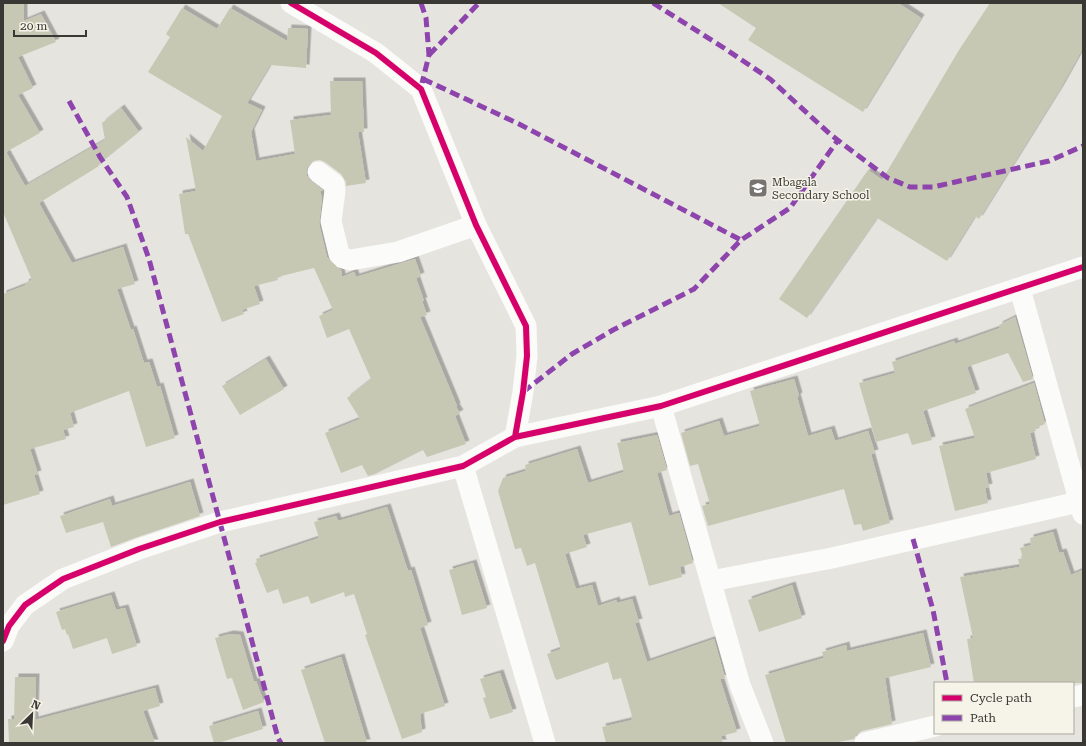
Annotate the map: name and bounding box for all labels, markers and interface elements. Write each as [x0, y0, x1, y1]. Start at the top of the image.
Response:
scale bar [14, 12, 86, 38]
text: 20 m [20, 19, 47, 33]
place label: Mbagala Secondary School [772, 176, 870, 202]
school or university icon: Mbagala Secondary School [747, 177, 769, 199]
legend [934, 682, 1074, 734]
text: Cycle path [970, 691, 1032, 705]
north arrow [12, 694, 52, 734]
text: N [29, 698, 43, 713]
text: Path [970, 711, 996, 725]

